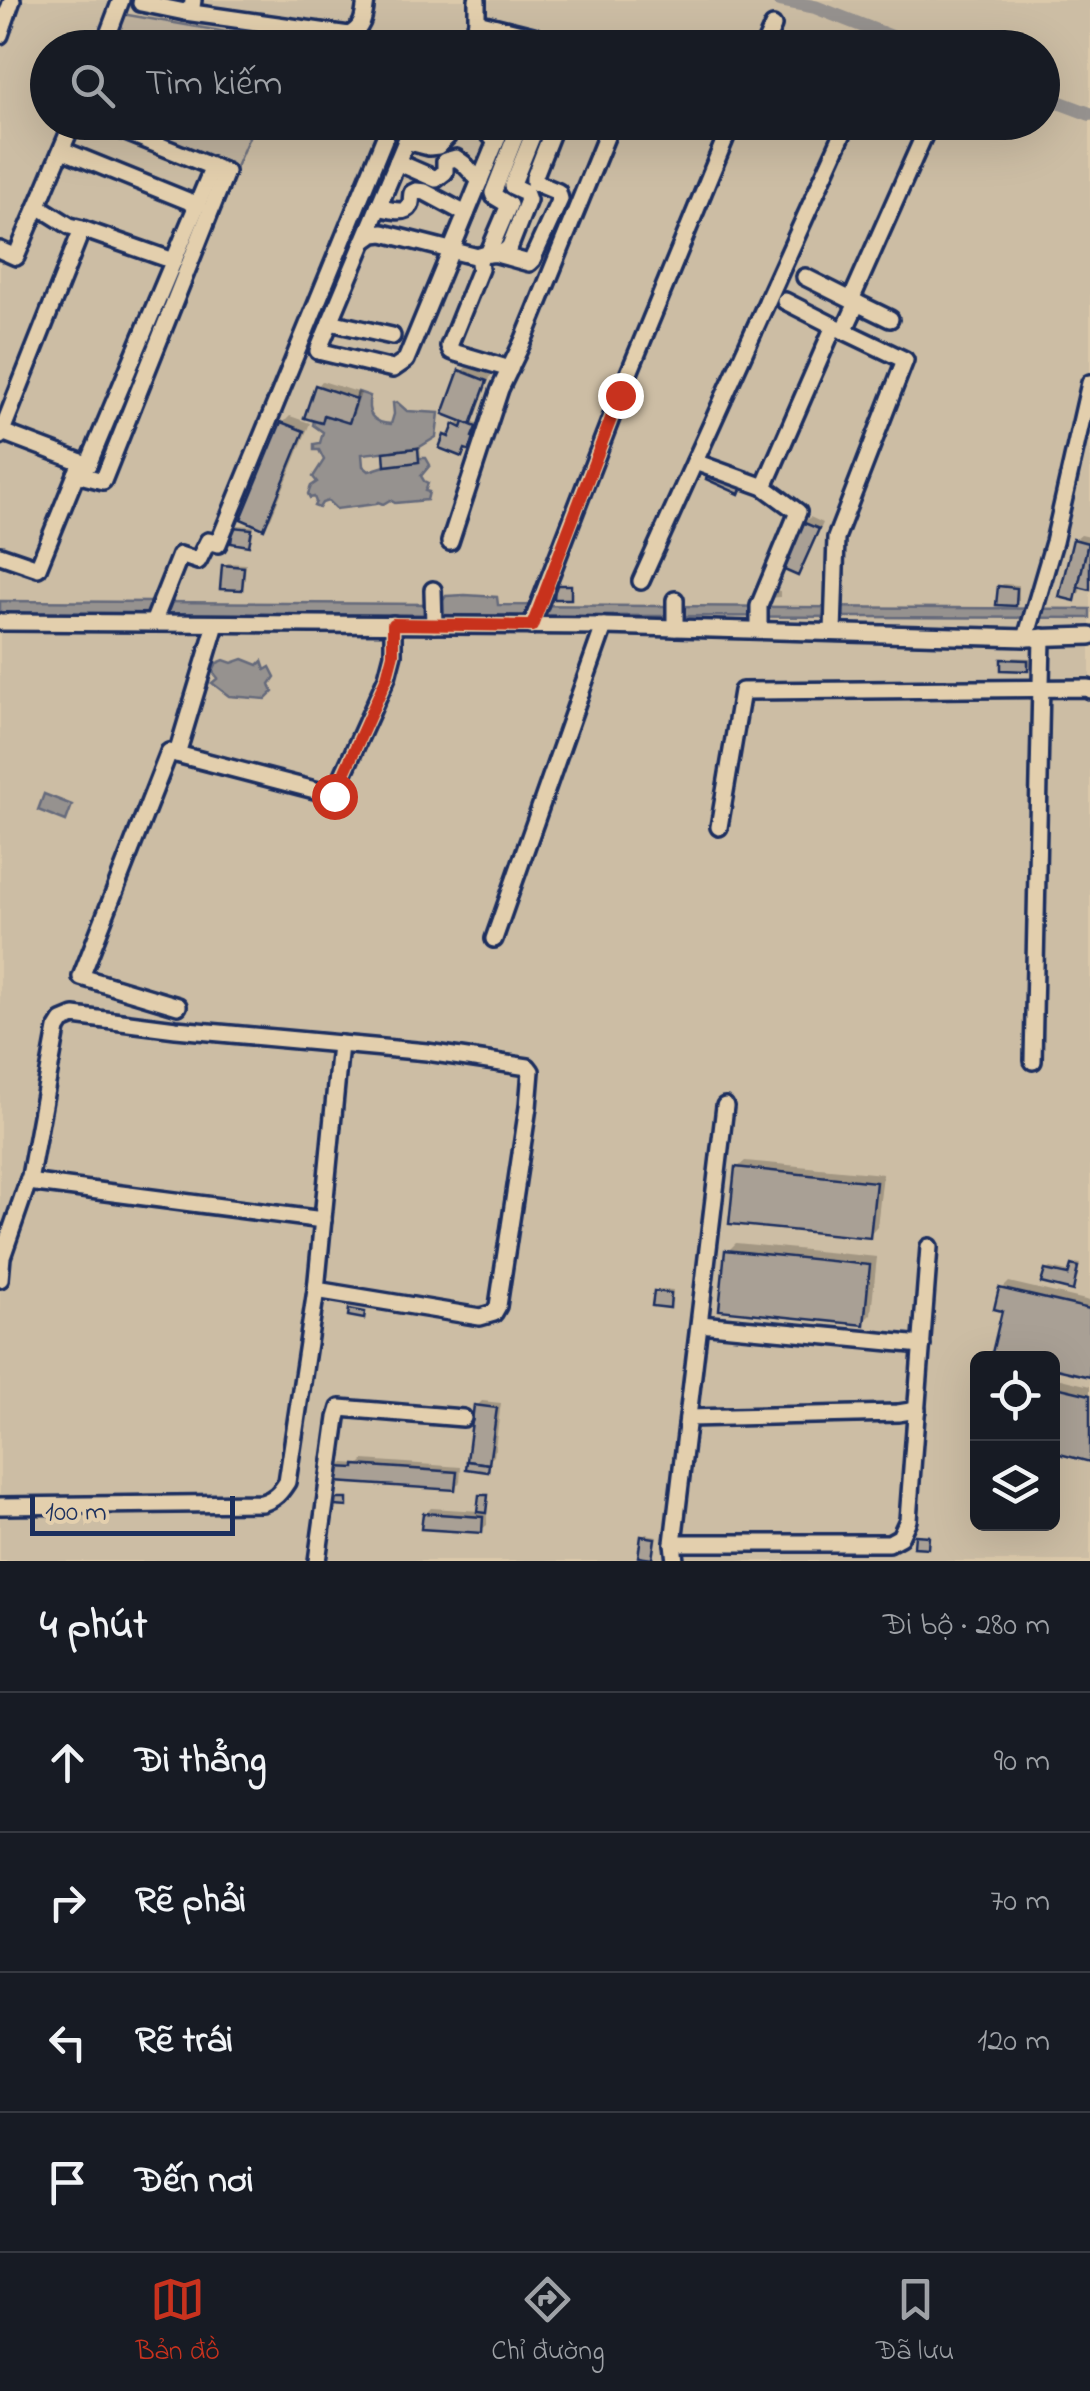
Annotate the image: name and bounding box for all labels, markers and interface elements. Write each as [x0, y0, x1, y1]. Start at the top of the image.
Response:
search box [30, 30, 1060, 140]
text: Tìm kiếm [145, 57, 283, 113]
icon: search [65, 58, 120, 113]
route end [598, 373, 644, 419]
route start [312, 774, 358, 820]
map controls [970, 1351, 1060, 1531]
button: locate [970, 1351, 1060, 1441]
button: layers [970, 1441, 1060, 1531]
scale bar [30, 1491, 235, 1536]
text: 100 m [45, 1493, 107, 1534]
text: 4 phút [40, 1596, 147, 1657]
text: Đi bộ · 280 m [883, 1603, 1050, 1650]
text: Đi thẳng [135, 1734, 266, 1790]
icon: ahead [40, 1735, 95, 1790]
text: 90 m [994, 1739, 1050, 1786]
text: Rẽ phải [135, 1874, 246, 1930]
icon: right [40, 1875, 95, 1930]
text: 70 m [990, 1879, 1050, 1926]
text: Rẽ trái [135, 2014, 233, 2070]
icon: left [40, 2015, 95, 2070]
text: 120 m [977, 2019, 1050, 2066]
text: Đến nơi [135, 2154, 253, 2210]
icon: arrive [40, 2155, 95, 2210]
tab: Bản đồ [136, 2272, 220, 2373]
tab: Chỉ đường [491, 2272, 605, 2373]
tab: Đã lưu [876, 2272, 954, 2373]

